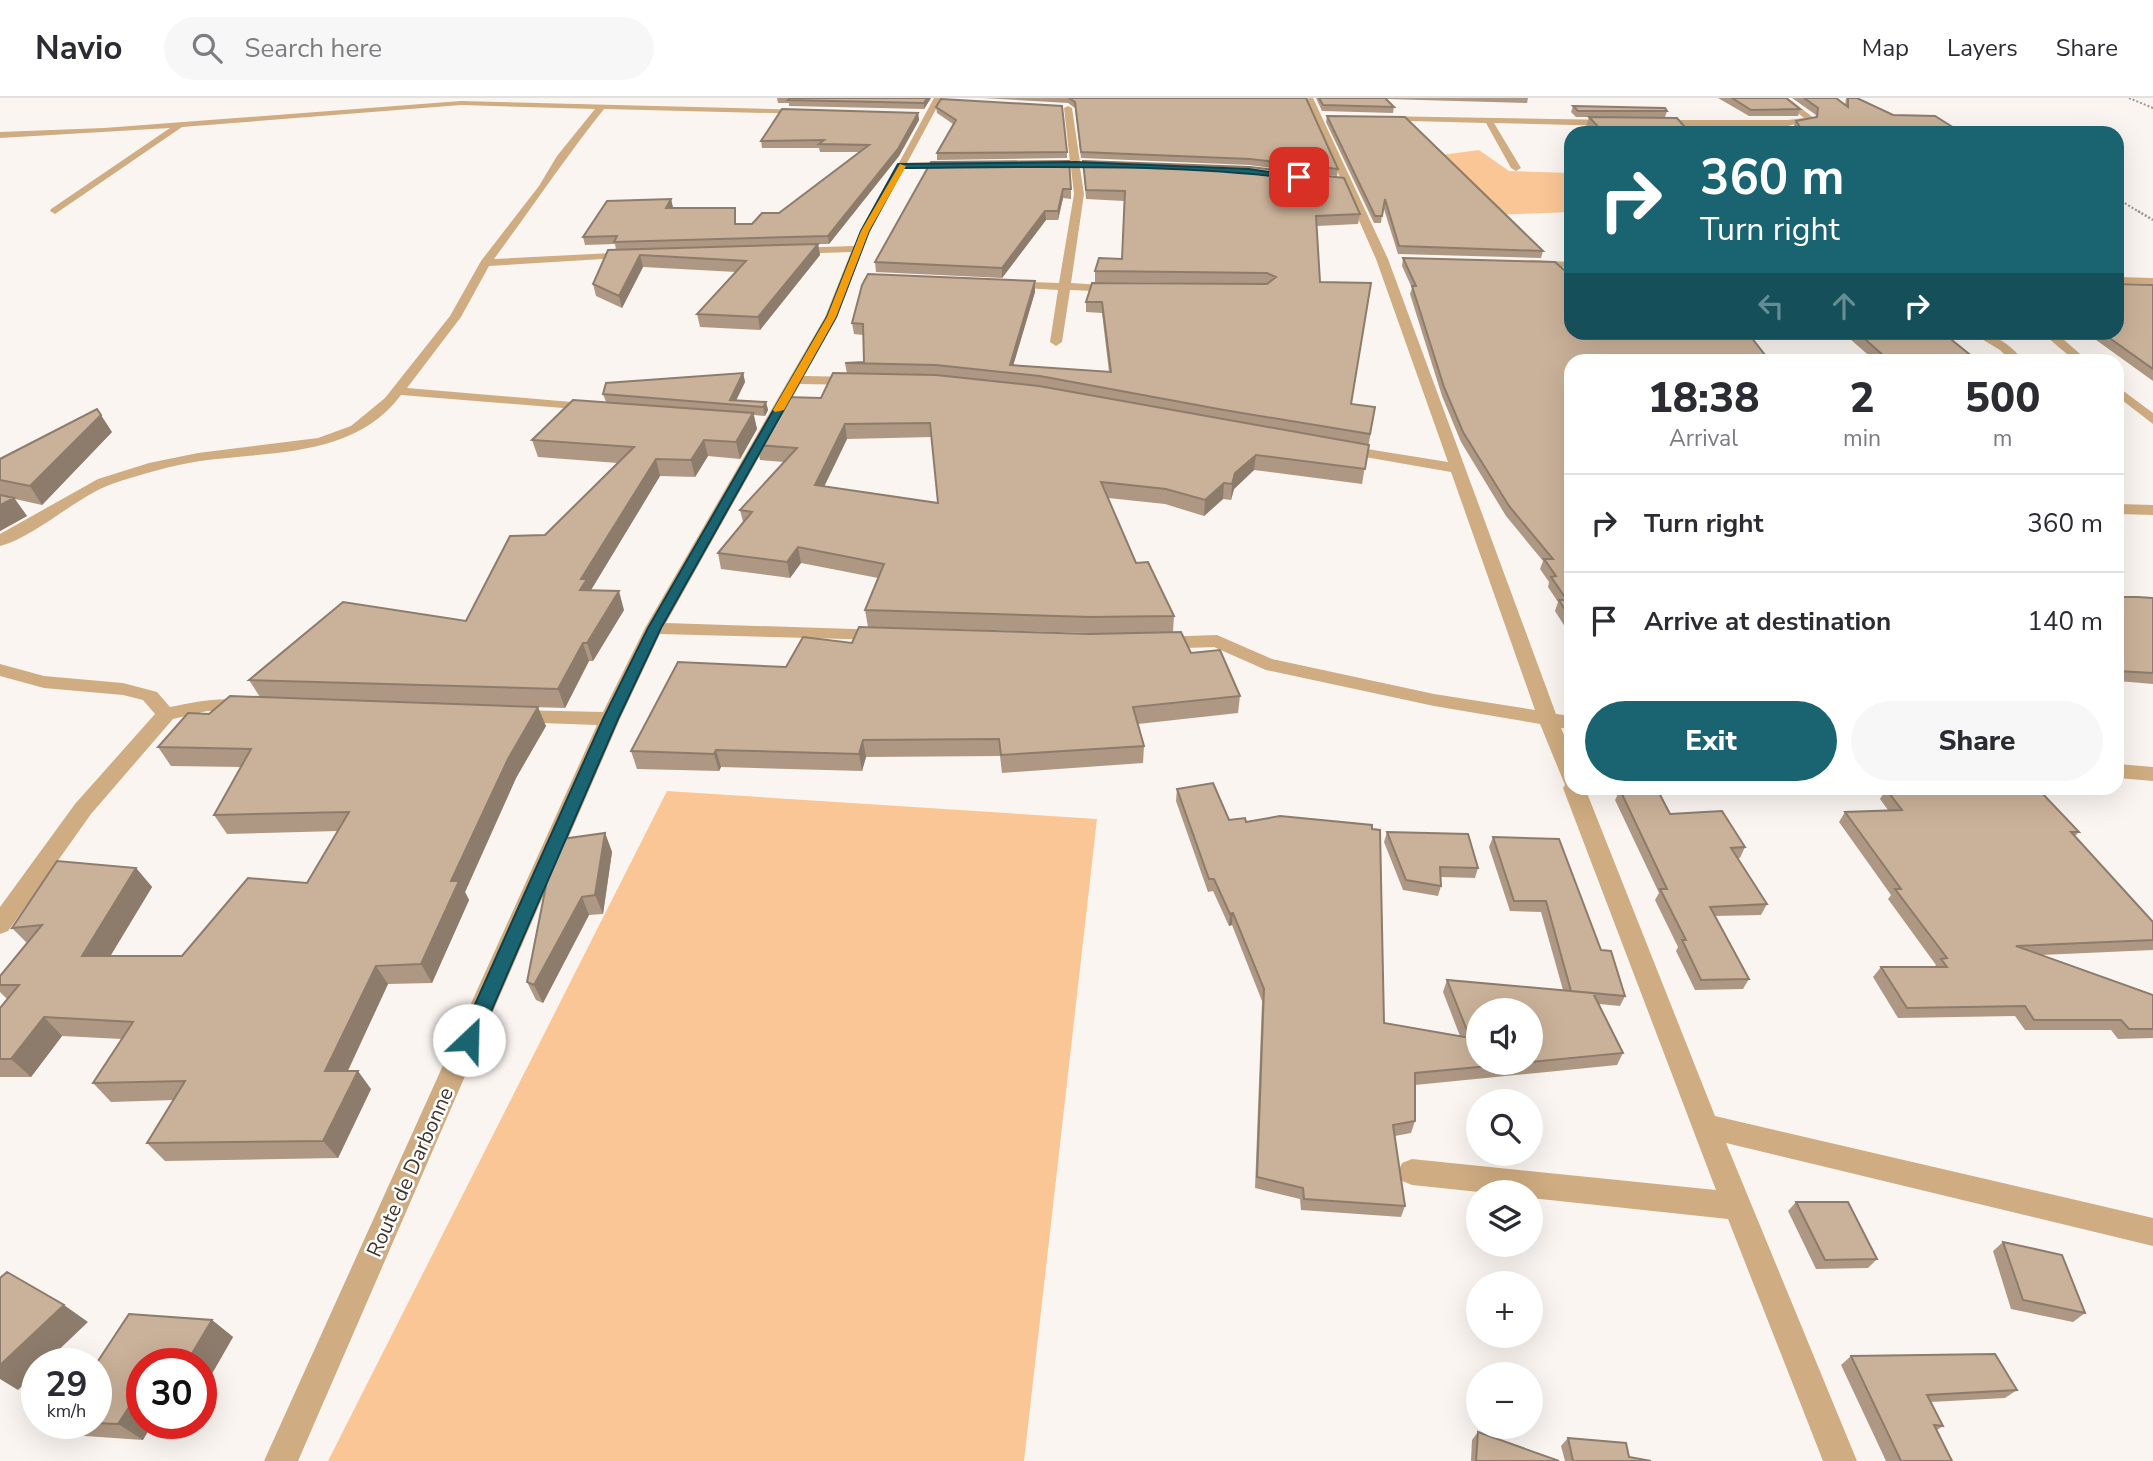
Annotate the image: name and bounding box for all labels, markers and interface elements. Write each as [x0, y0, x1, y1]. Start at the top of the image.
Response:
search box [164, 17, 654, 80]
text: Navio [35, 26, 122, 71]
icon: search [188, 29, 226, 67]
text: Search here [244, 31, 382, 66]
text: Map [1862, 32, 1909, 64]
text: Layers [1947, 32, 2018, 64]
text: Share [2056, 32, 2118, 64]
text: 360 m [1700, 144, 1844, 211]
pin [1269, 147, 1329, 207]
icon: right [1585, 154, 1676, 245]
icon: arrive [1280, 158, 1318, 196]
text: Turn right [1700, 208, 1840, 251]
icon: left [1752, 287, 1790, 325]
icon: ahead [1825, 287, 1863, 325]
icon: right [1898, 287, 1936, 325]
text: 18:38 [1648, 370, 1759, 427]
text: 2 [1849, 370, 1875, 427]
text: 500 [1965, 370, 2040, 427]
text: Arrival [1669, 423, 1738, 454]
text: min [1843, 423, 1881, 454]
text: m [1993, 423, 2012, 454]
icon: right [1585, 504, 1623, 542]
text: Turn right [1644, 506, 1763, 541]
text: 360 m [2027, 506, 2103, 541]
icon: arrive [1585, 602, 1623, 640]
text: Arrive at destination [1644, 604, 1891, 639]
text: 140 m [2027, 604, 2103, 639]
button: Exit [1585, 701, 1837, 781]
button: Share [1851, 701, 2103, 781]
map controls [1466, 998, 1543, 1439]
button: sound [1466, 998, 1543, 1075]
position arrow [432, 1003, 506, 1077]
street label: Route de Darbonne [360, 1083, 460, 1261]
button: search [1466, 1089, 1543, 1166]
button: layers [1466, 1180, 1543, 1257]
button: + [1466, 1271, 1543, 1348]
speed limit sign: 30 [126, 1348, 217, 1439]
text: 29 [45, 1361, 88, 1408]
button: − [1466, 1362, 1543, 1439]
text: km/h [47, 1399, 86, 1423]

